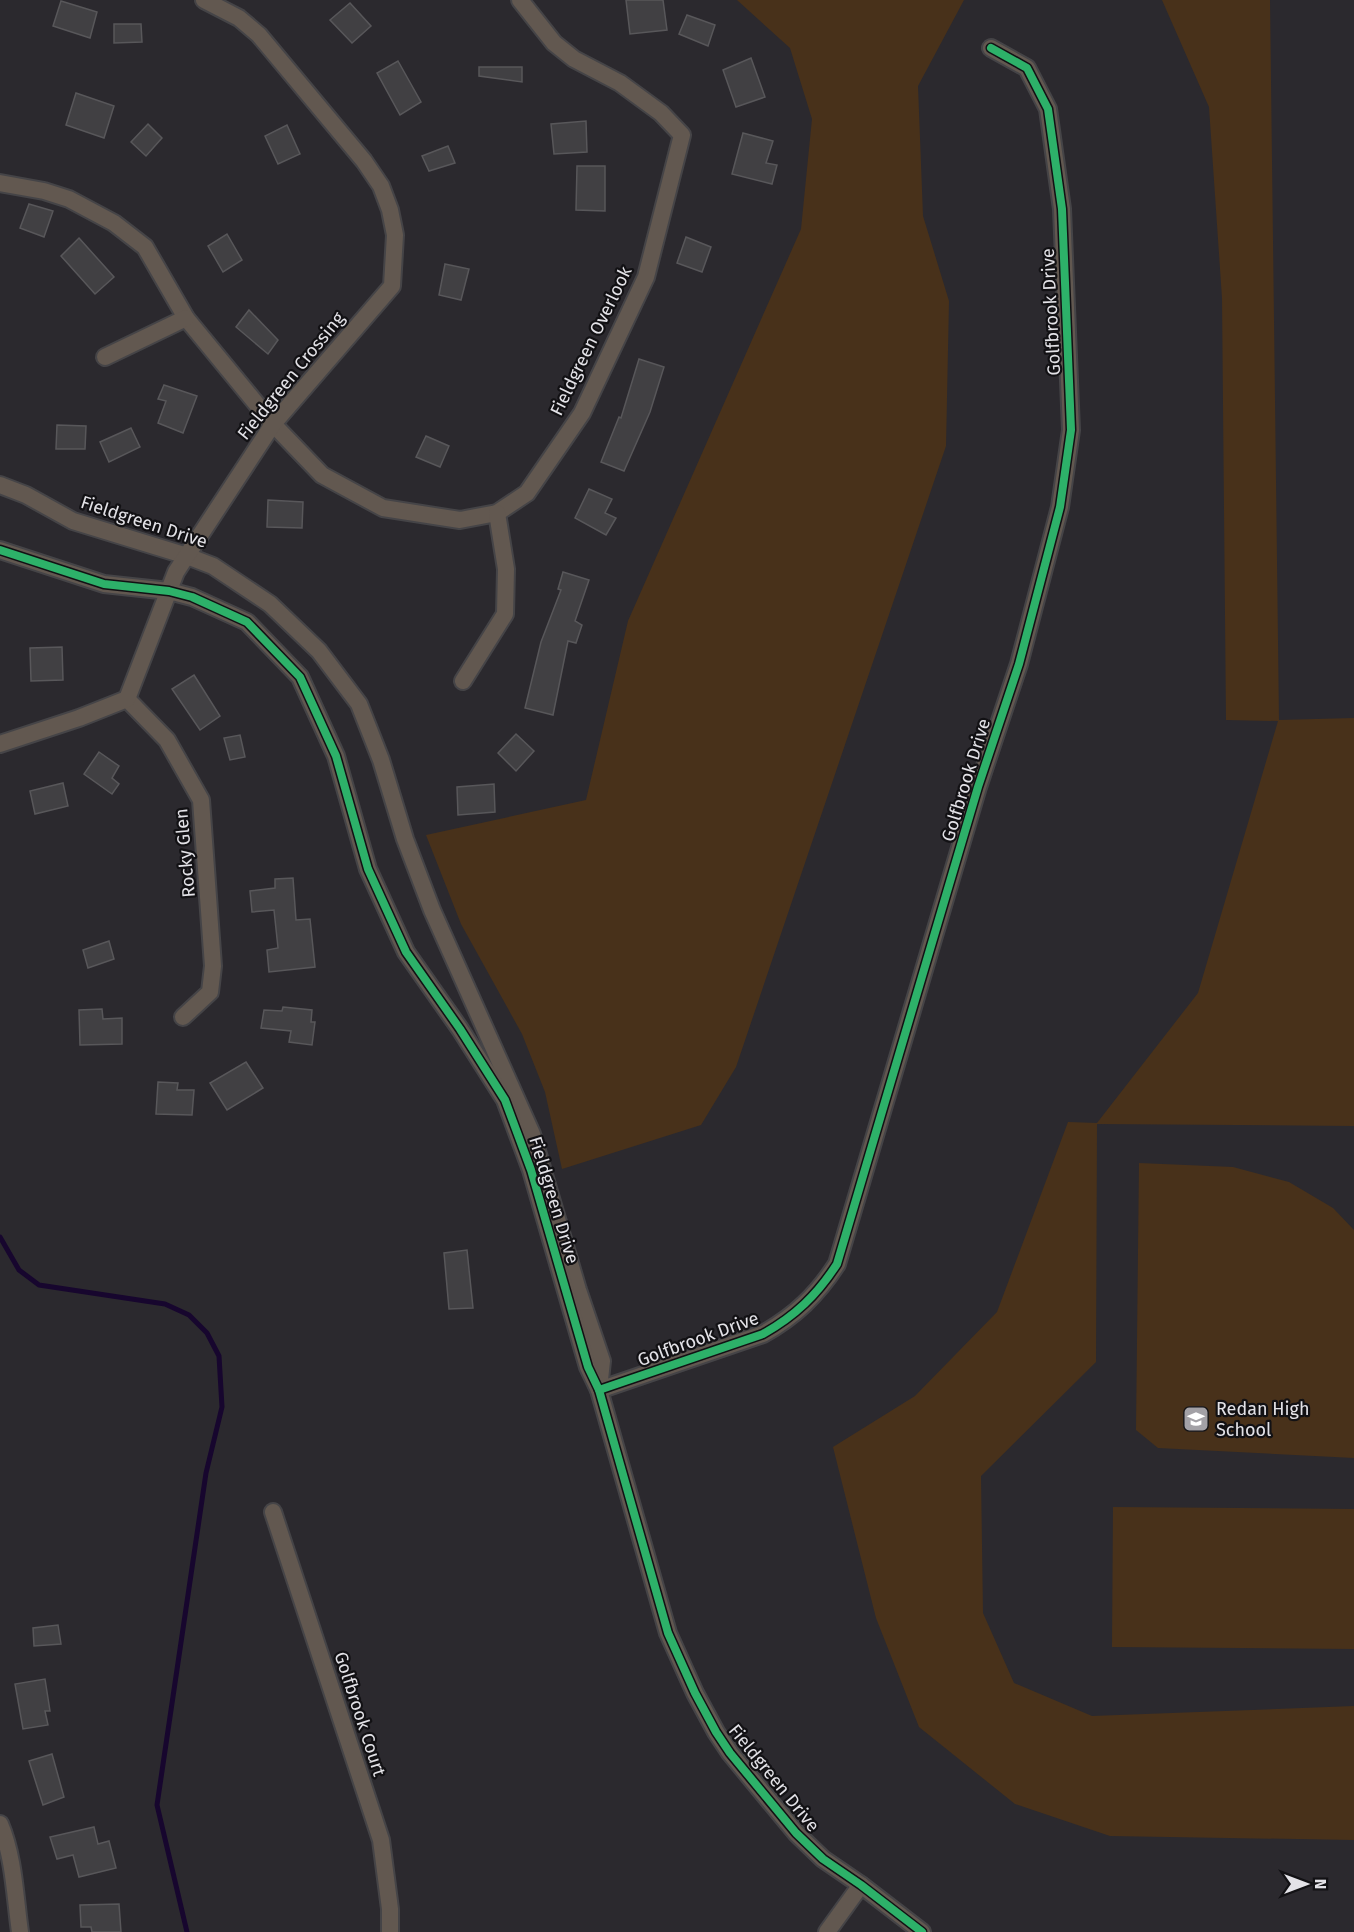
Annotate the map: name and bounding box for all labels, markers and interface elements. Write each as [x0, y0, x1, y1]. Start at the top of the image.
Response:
street label: Golfbrook Drive [1037, 248, 1065, 376]
street label: Fieldgreen Overlook [545, 262, 637, 419]
street label: Fieldgreen Crossing [233, 307, 350, 444]
street label: Fieldgreen Drive [78, 491, 210, 553]
street label: Golfbrook Drive [937, 716, 995, 844]
street label: Rocky Glen [170, 807, 200, 899]
street label: Fieldgreen Drive [524, 1134, 584, 1266]
street label: Golfbrook Drive [634, 1307, 762, 1371]
place label: Redan High School [1216, 1398, 1310, 1441]
school or university icon: Redan High School [1181, 1404, 1211, 1434]
street label: Golfbrook Court [330, 1649, 391, 1779]
street label: Fieldgreen Drive [724, 1720, 824, 1836]
north arrow [1276, 1854, 1336, 1914]
text: N [1311, 1879, 1330, 1889]

